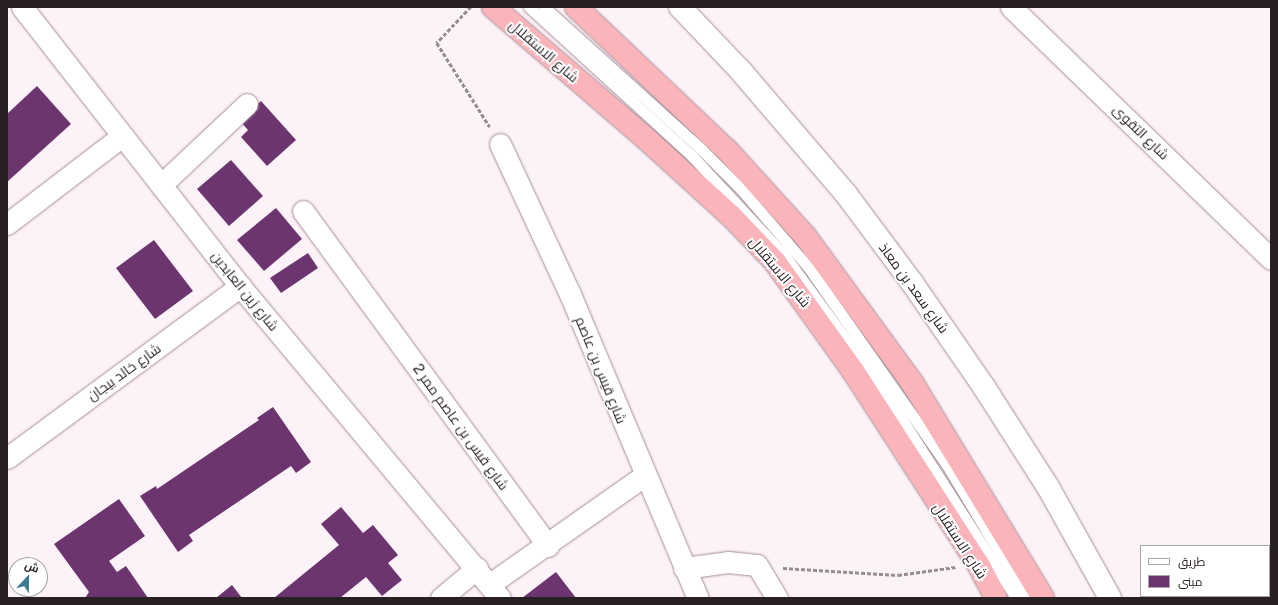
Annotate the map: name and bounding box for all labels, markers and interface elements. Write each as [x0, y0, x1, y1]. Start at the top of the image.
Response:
street label: شارع الاستقلال [506, 16, 582, 86]
street label: شارع التقوى [1109, 101, 1173, 163]
street label: شارع الاستقلال [746, 233, 814, 311]
street label: شارع سعد بن معاذ [876, 240, 952, 336]
street label: شارع زين العابدين [208, 248, 282, 334]
street label: شارع قيس بن عاصم [572, 314, 630, 426]
street label: شارع خالد بيجان [84, 340, 164, 404]
street label: شارع قيس بن عاصم ممر 2 [410, 361, 512, 493]
street label: شارع الاستقلال [929, 500, 991, 582]
legend [1140, 545, 1270, 597]
text: طريق [1178, 555, 1205, 569]
north arrow [8, 557, 48, 597]
text: ش [23, 559, 41, 575]
text: مبنى [1178, 575, 1203, 589]

